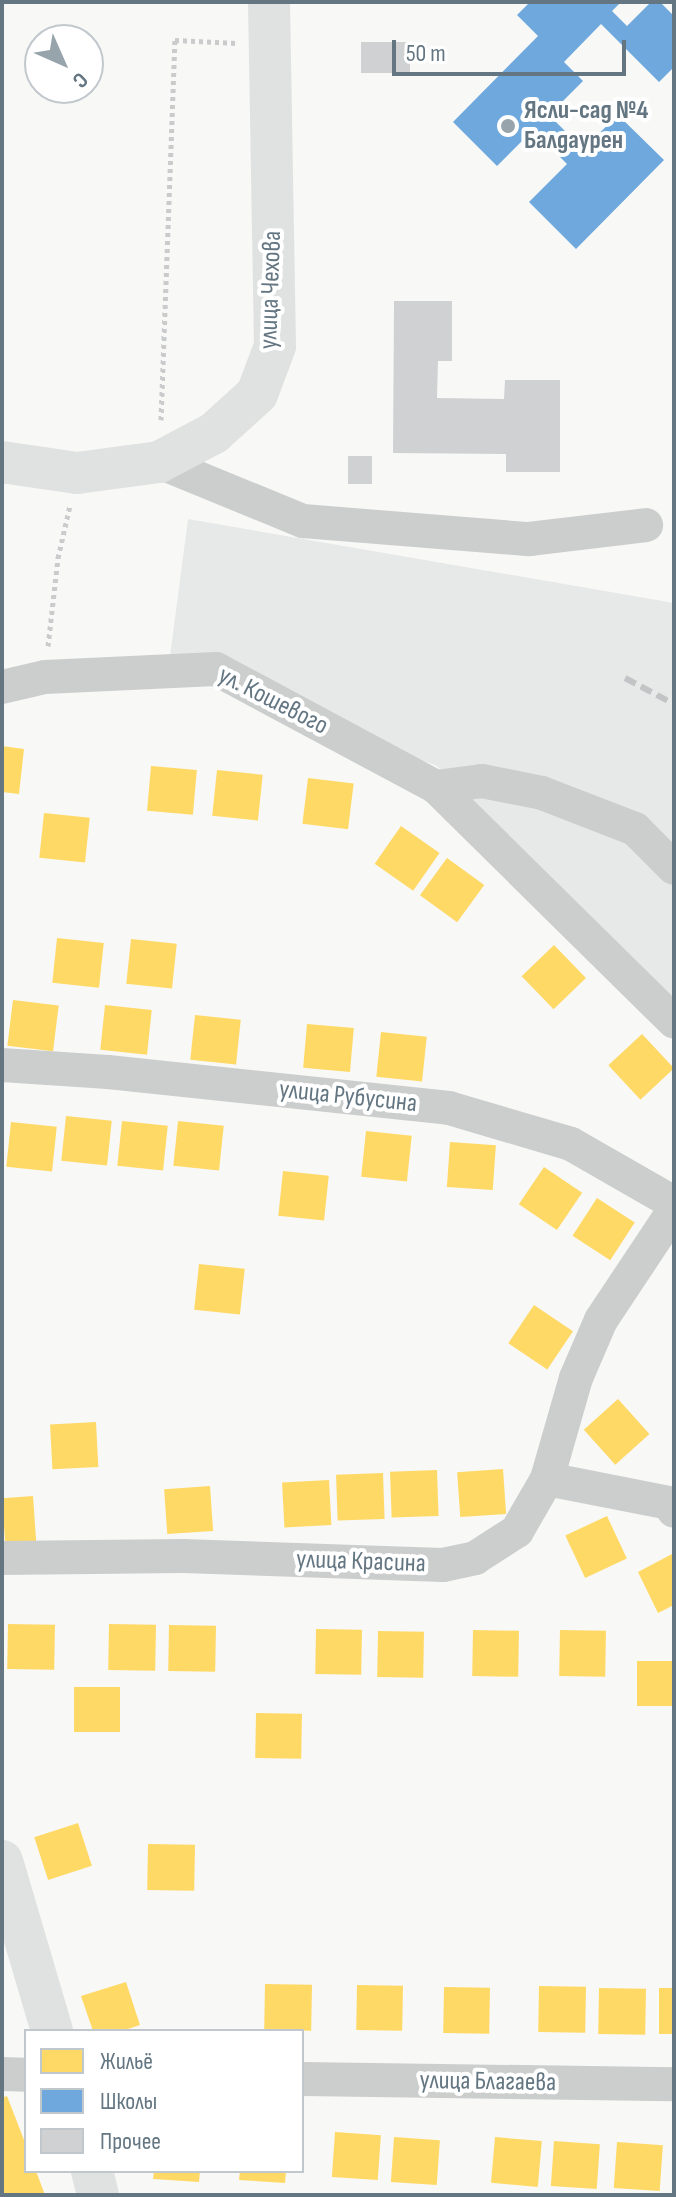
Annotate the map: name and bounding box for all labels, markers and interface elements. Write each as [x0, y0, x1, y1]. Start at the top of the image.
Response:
north arrow [24, 24, 104, 104]
scale bar [396, 24, 630, 74]
text: 50 m [406, 39, 446, 68]
text: С [66, 66, 93, 93]
place label: Ясли-сад №4 Балдаурен [524, 95, 648, 156]
marker: Ясли-сад №4 Балдаурен [499, 117, 517, 135]
street label: улица Чехова [253, 230, 289, 350]
street label: ул. Кошевого [213, 660, 333, 742]
street label: улица Рубусина [277, 1074, 419, 1120]
street label: улица Красина [296, 1544, 426, 1580]
legend [24, 2029, 304, 2173]
text: Жильё [100, 2047, 153, 2076]
street label: улица Благаева [419, 2065, 557, 2099]
text: Школы [100, 2087, 157, 2116]
text: Прочее [100, 2127, 161, 2156]

